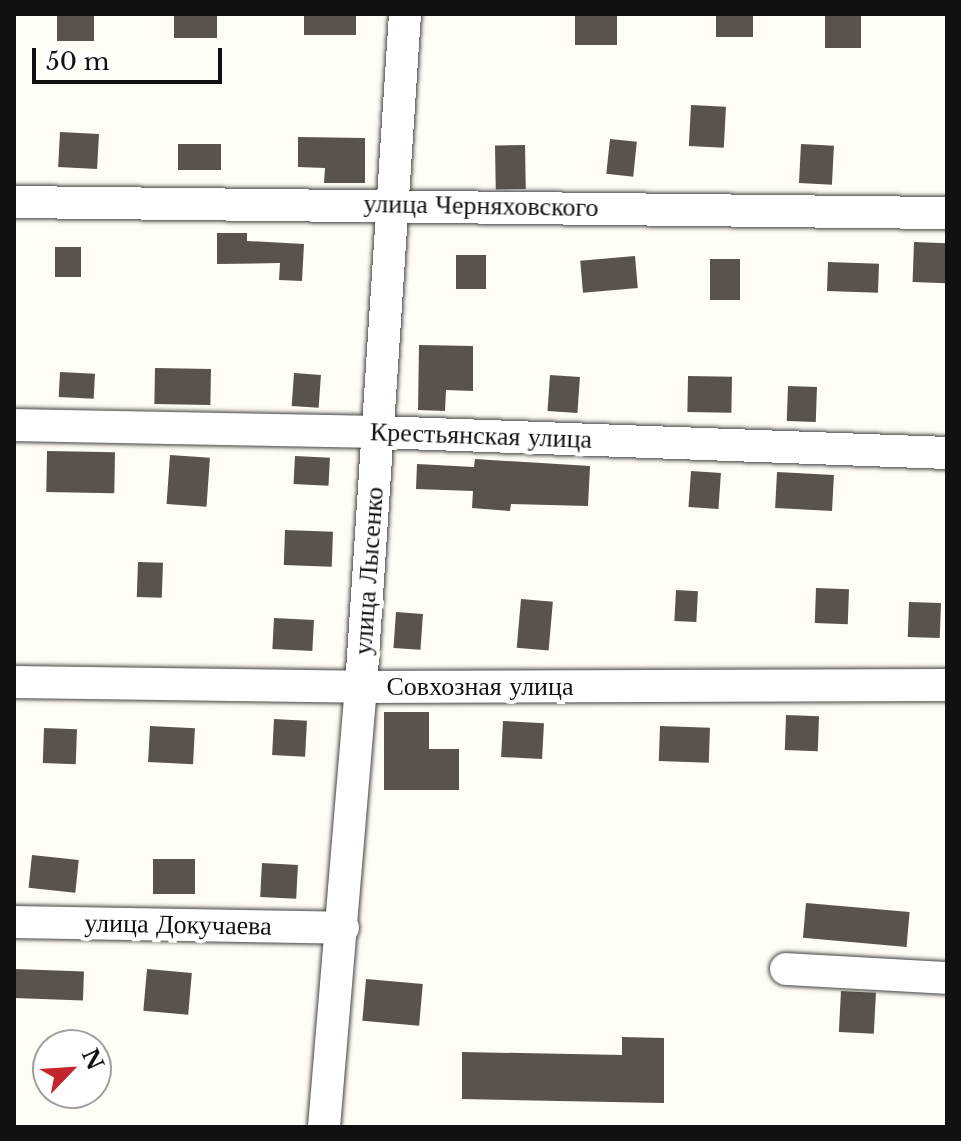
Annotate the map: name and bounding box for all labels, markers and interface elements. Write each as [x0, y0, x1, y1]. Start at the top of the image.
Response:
scale bar [36, 32, 226, 82]
text: 50 m [46, 47, 109, 76]
street label: улица Черняховского [363, 188, 599, 224]
street label: Крестьянская улица [369, 417, 593, 455]
street label: улица Лысенко [348, 486, 390, 656]
street label: Совхозная улица [387, 671, 573, 703]
street label: улица Докучаева [84, 908, 272, 942]
north arrow [32, 1029, 112, 1109]
text: N [76, 1044, 109, 1075]

